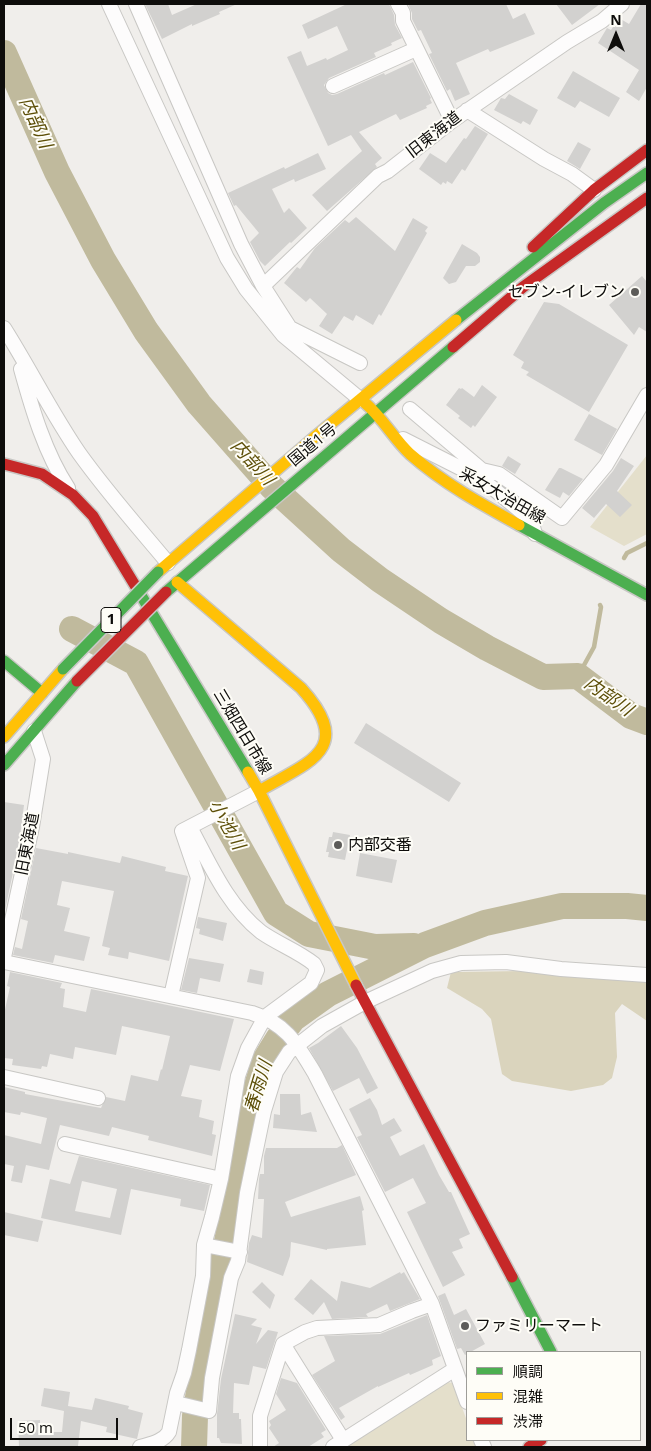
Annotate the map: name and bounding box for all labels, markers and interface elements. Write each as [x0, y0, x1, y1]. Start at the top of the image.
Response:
north arrow [591, 10, 641, 60]
text: N [610, 10, 622, 29]
water label: 内部川 [14, 94, 56, 152]
street label: 旧東海道 [403, 108, 465, 162]
place label: セブン-イレブン [508, 282, 625, 302]
marker: セブン-イレブン [629, 286, 641, 298]
street label: 国道1号 [285, 419, 341, 471]
water label: 内部川 [226, 436, 278, 490]
street label: 采女大治田線 [456, 464, 548, 528]
road number: 1 [101, 608, 121, 632]
water label: 内部川 [580, 673, 636, 721]
street label: 三畑四日市線 [209, 686, 275, 778]
water label: 小池川 [203, 796, 249, 854]
street label: 旧東海道 [12, 811, 44, 877]
place label: 内部交番 [348, 835, 412, 855]
marker: 内部交番 [332, 839, 344, 851]
water label: 春雨川 [241, 1058, 277, 1116]
place label: ファミリーマート [475, 1316, 603, 1336]
marker: ファミリーマート [459, 1320, 471, 1332]
legend [466, 1351, 641, 1441]
text: 順調 [513, 1361, 543, 1381]
text: 混雑 [513, 1386, 543, 1406]
scale bar [12, 1408, 120, 1440]
text: 渋滞 [513, 1411, 543, 1431]
text: 50 m [18, 1417, 53, 1437]

